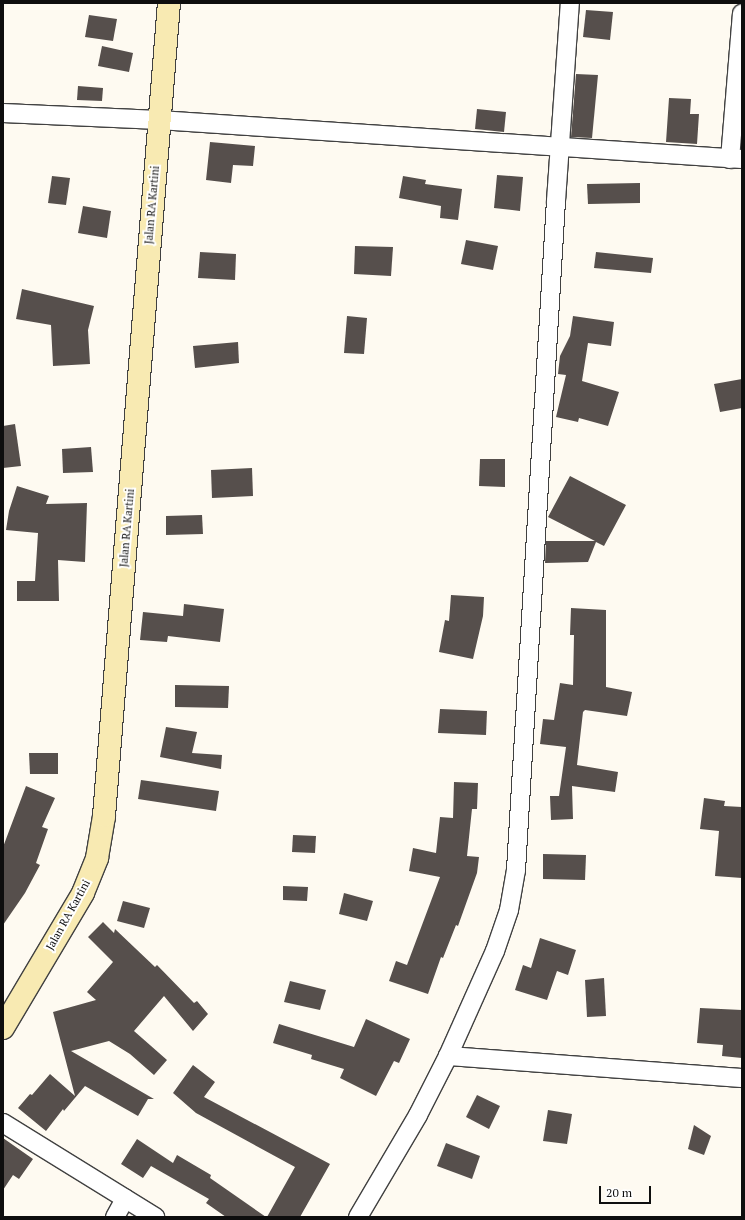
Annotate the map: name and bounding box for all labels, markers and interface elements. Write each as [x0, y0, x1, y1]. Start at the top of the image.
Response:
street label: Jalan RA Kartini [142, 165, 162, 245]
street label: Jalan RA Kartini [117, 488, 137, 568]
street label: Jalan RA Kartini [43, 877, 93, 953]
scale bar [601, 1178, 653, 1204]
text: 20 m [606, 1185, 632, 1200]

